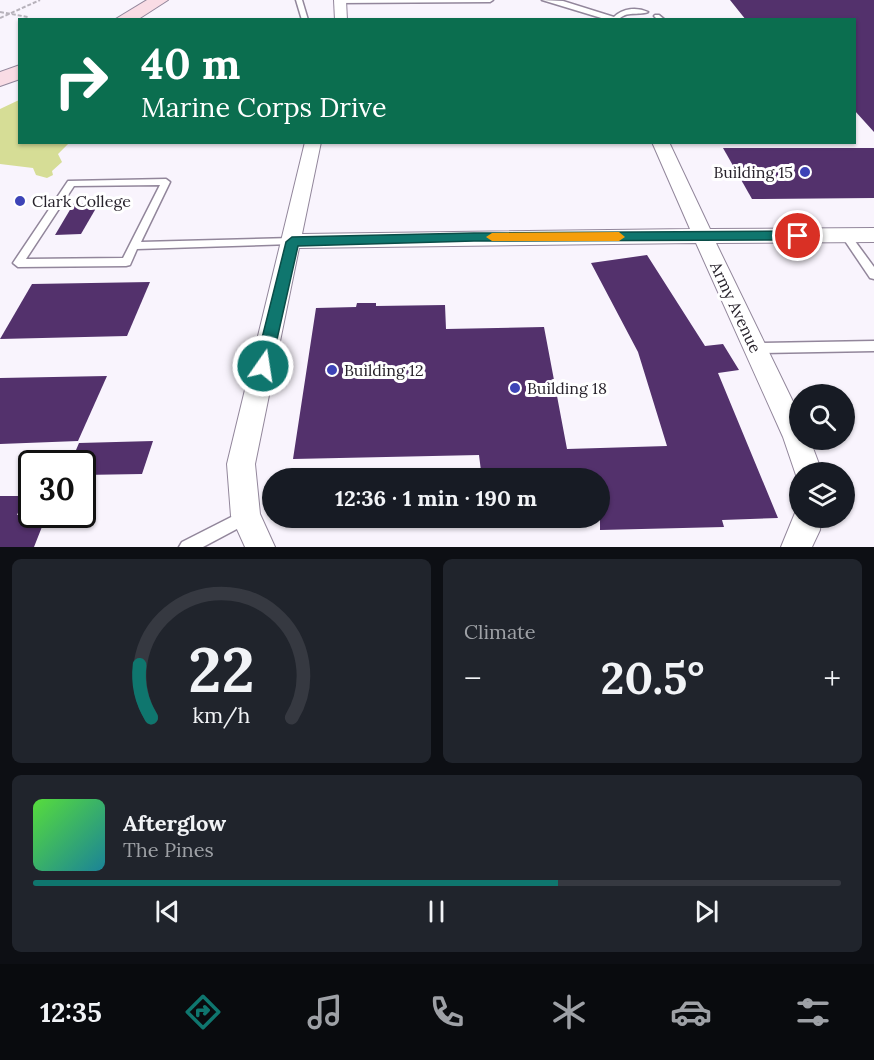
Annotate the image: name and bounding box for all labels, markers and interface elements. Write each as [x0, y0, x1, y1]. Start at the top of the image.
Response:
text: 40 m [141, 37, 240, 91]
icon: right [42, 42, 120, 120]
text: Marine Corps Drive [141, 90, 387, 124]
place label: Building 15 [713, 162, 793, 182]
marker: Building 15 [798, 165, 812, 179]
place label: Clark College [32, 191, 131, 211]
marker: Clark College [13, 194, 27, 208]
pin [772, 210, 823, 261]
icon: arrive [781, 219, 814, 252]
street label: Army Avenue [706, 257, 766, 356]
position arrow [231, 334, 295, 398]
place label: Building 12 [344, 360, 424, 380]
marker: Building 12 [325, 363, 339, 377]
place label: Building 18 [527, 378, 607, 398]
marker: Building 18 [508, 381, 522, 395]
map controls [789, 384, 855, 528]
button: search [789, 384, 855, 450]
speed limit sign: 30 [18, 450, 96, 528]
button: layers [789, 462, 855, 528]
text: 12:36 · 1 min · 190 m [335, 484, 537, 512]
text: Climate [464, 619, 536, 644]
text: 22 [188, 629, 255, 709]
text: 20.5° [601, 649, 704, 706]
text: − [464, 657, 482, 699]
text: + [823, 657, 841, 699]
text: km/h [193, 701, 251, 729]
text: Afterglow [123, 809, 226, 837]
text: The Pines [123, 837, 214, 862]
icon: previous [151, 895, 184, 928]
icon: pause [420, 895, 453, 928]
icon: next [690, 895, 723, 928]
icon: directions [182, 991, 224, 1033]
icon: music [304, 991, 346, 1033]
icon: phone [426, 991, 468, 1033]
icon: climate [548, 991, 590, 1033]
icon: car [670, 991, 712, 1033]
icon: filters [792, 991, 834, 1033]
text: 12:35 [40, 995, 102, 1029]

